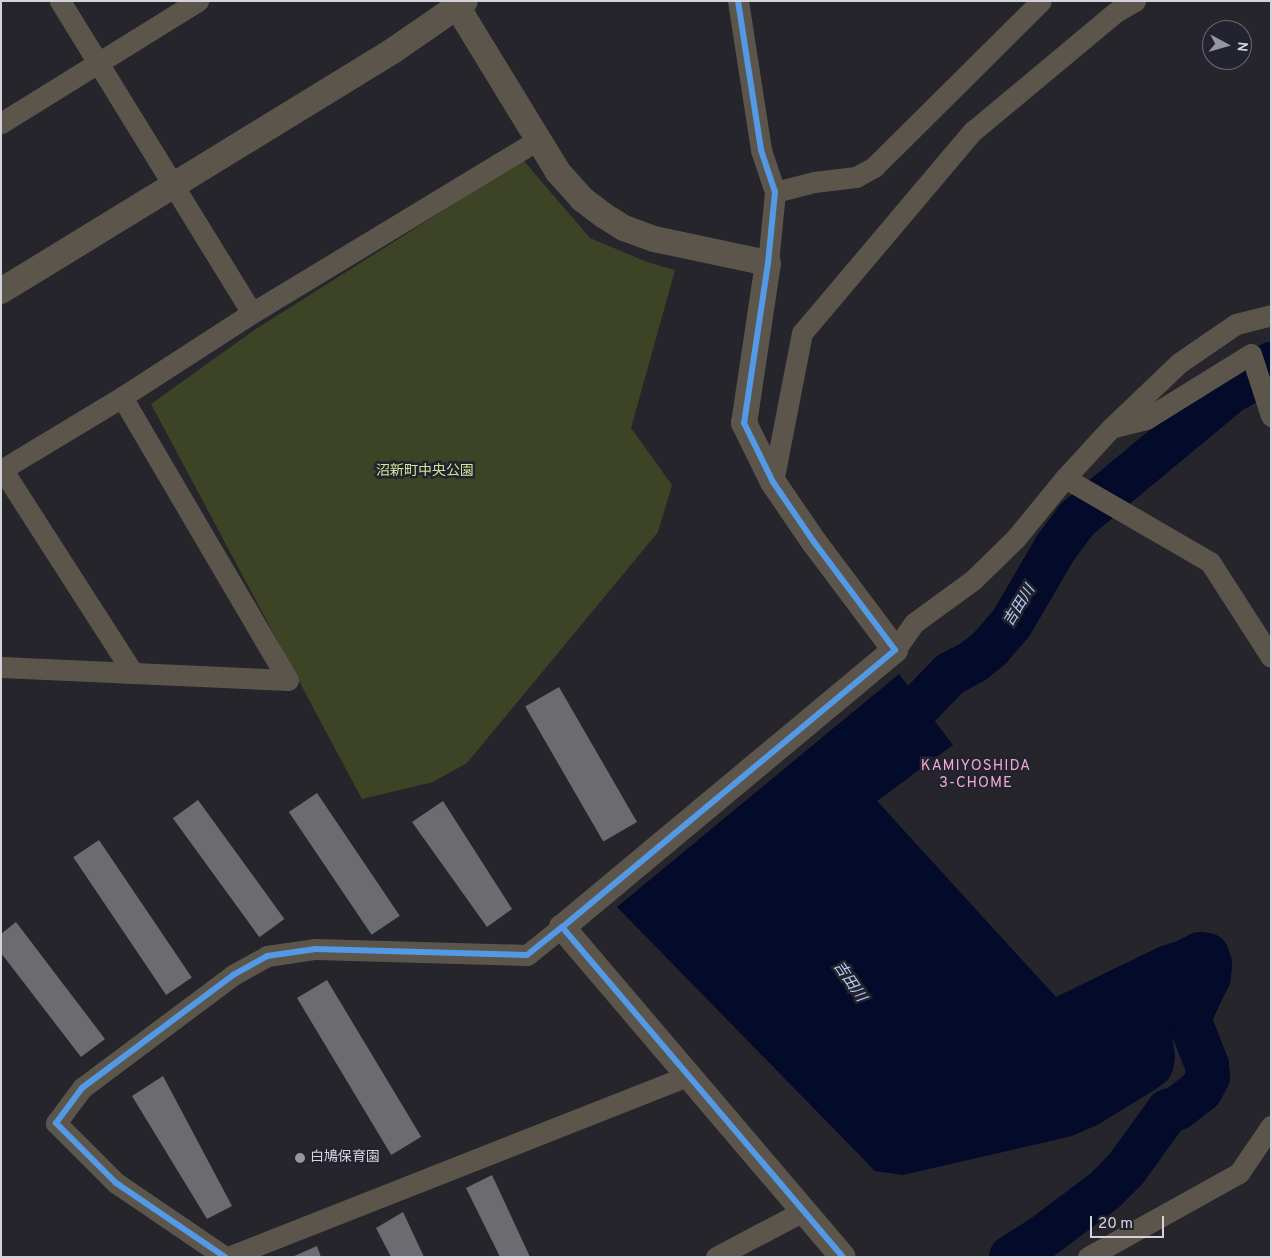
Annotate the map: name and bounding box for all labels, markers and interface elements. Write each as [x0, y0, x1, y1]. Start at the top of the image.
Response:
north arrow [1202, 20, 1252, 70]
text: N [1232, 41, 1250, 52]
park label: 沼新町中央公園 [376, 464, 474, 480]
water label: 吉田川 [1000, 582, 1040, 630]
district label: KAMIYOSHIDA 3-CHOME [919, 757, 1033, 792]
water label: 吉田川 [829, 958, 869, 1006]
place label: 白鳩保育園 [310, 1150, 380, 1166]
marker: 白鳩保育園 [294, 1152, 306, 1164]
scale bar [1092, 1206, 1166, 1238]
text: 20 m [1098, 1215, 1133, 1234]

